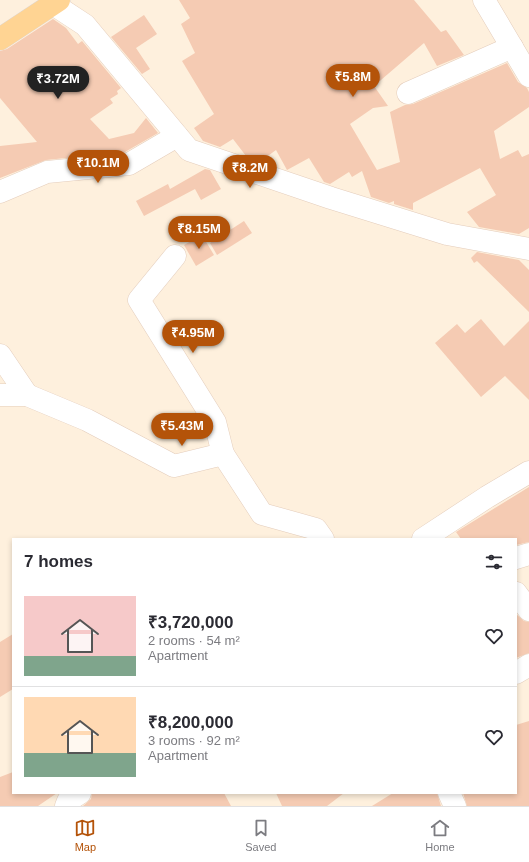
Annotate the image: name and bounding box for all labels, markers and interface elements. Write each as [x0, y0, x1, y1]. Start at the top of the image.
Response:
pin: ₹5.8M [325, 64, 381, 98]
pin: ₹3.72M [25, 66, 91, 100]
text: ₹5.8M [335, 69, 371, 84]
text: ₹3.72M [36, 71, 80, 86]
pin: ₹10.1M [65, 150, 131, 184]
text: ₹10.1M [76, 155, 120, 170]
pin: ₹8.2M [222, 155, 278, 189]
text: ₹8.2M [232, 160, 268, 175]
pin: ₹8.15M [166, 216, 232, 250]
text: ₹8.15M [177, 221, 221, 236]
pin: ₹4.95M [160, 320, 226, 354]
text: ₹4.95M [171, 325, 215, 340]
pin: ₹5.43M [149, 413, 215, 447]
text: ₹5.43M [160, 418, 204, 433]
icon: filters [483, 551, 505, 573]
text: 7 homes [24, 552, 93, 571]
icon: home [56, 612, 104, 660]
text: ₹3,720,000 [148, 613, 233, 632]
icon: heart [483, 625, 505, 647]
text: 2 rooms · 54 m² [148, 633, 240, 648]
text: Apartment [148, 648, 208, 663]
icon: home [56, 713, 104, 761]
text: ₹8,200,000 [148, 713, 233, 732]
icon: heart [483, 726, 505, 748]
text: 3 rooms · 92 m² [148, 733, 240, 748]
text: Apartment [148, 748, 208, 763]
tab: Map [74, 817, 96, 853]
tab: Saved [245, 817, 276, 853]
tab: Home [425, 817, 455, 853]

